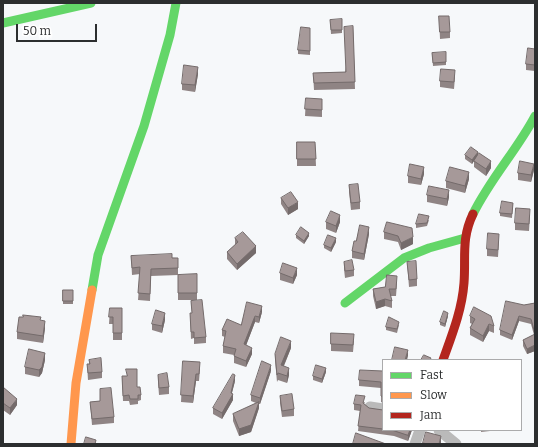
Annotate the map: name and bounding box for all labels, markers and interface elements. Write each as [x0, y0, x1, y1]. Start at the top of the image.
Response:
scale bar [18, 16, 99, 42]
text: 50 m [23, 24, 51, 38]
legend [382, 359, 522, 431]
text: Fast [420, 368, 443, 382]
text: Slow [420, 388, 447, 402]
text: Jam [420, 408, 442, 422]

